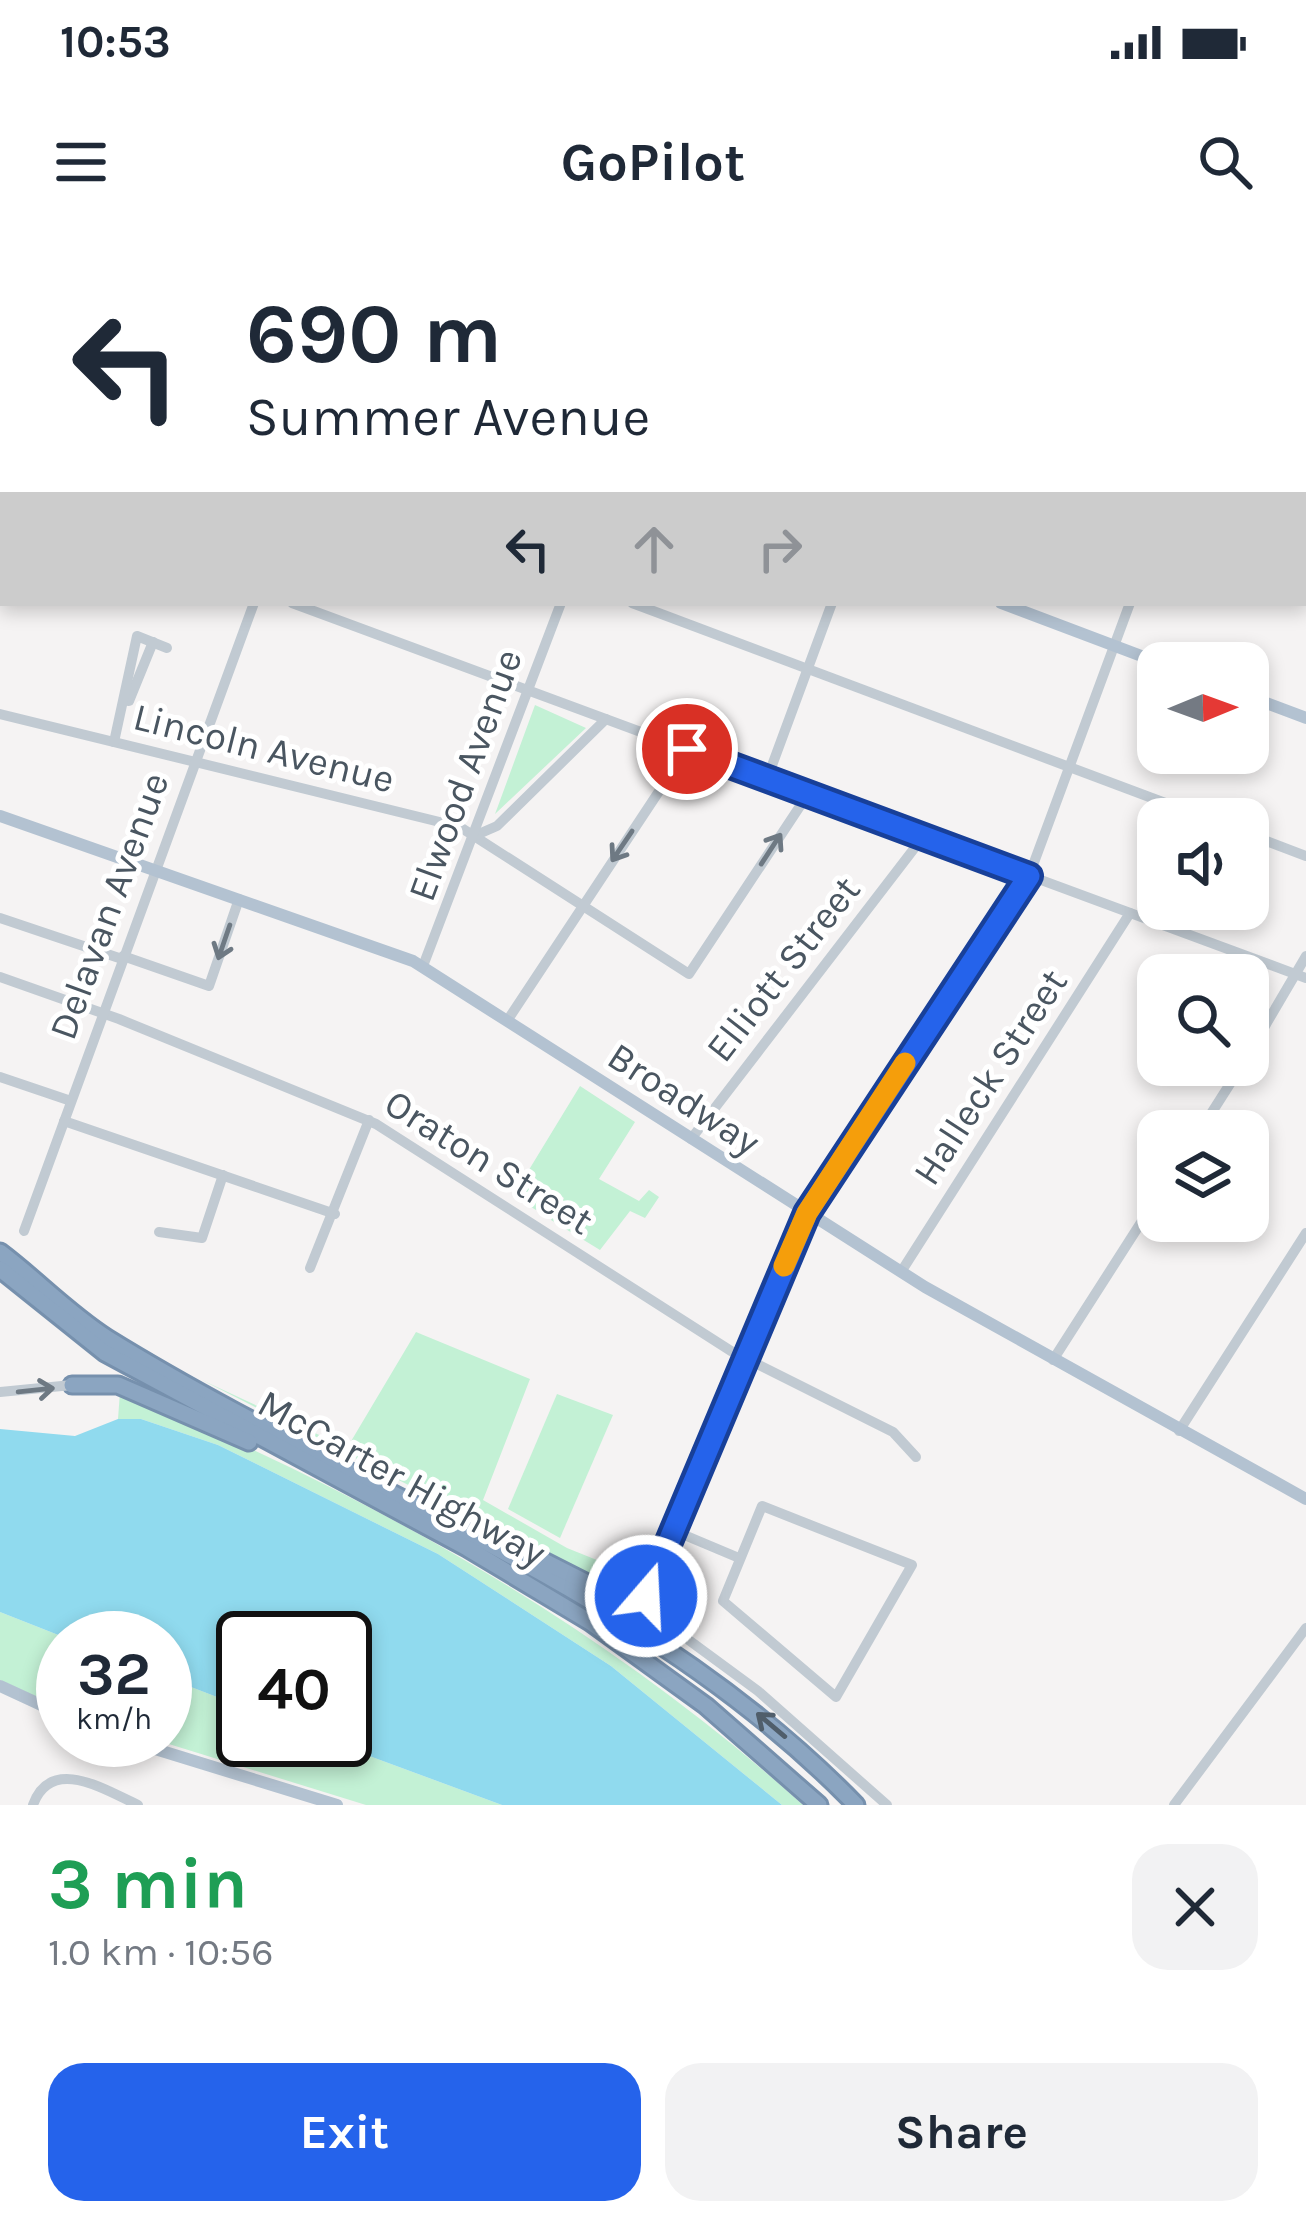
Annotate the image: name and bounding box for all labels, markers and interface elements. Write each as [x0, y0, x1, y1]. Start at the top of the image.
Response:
text: 10:53 [60, 16, 171, 68]
icon: menu [48, 129, 114, 195]
icon: search [1192, 129, 1258, 195]
text: GoPilot [561, 130, 745, 194]
text: 690 m [246, 285, 502, 383]
icon: left [48, 288, 204, 444]
text: Summer Avenue [246, 385, 650, 449]
icon: left [495, 516, 561, 582]
icon: ahead [621, 516, 687, 582]
icon: right [747, 516, 813, 582]
north arrow [1137, 642, 1269, 774]
map controls [1137, 642, 1269, 1242]
street label: Elwood Avenue [398, 643, 532, 907]
street label: Lincoln Avenue [129, 693, 399, 803]
pin [636, 698, 738, 800]
icon: arrive [654, 716, 720, 782]
street label: Delavan Avenue [39, 766, 179, 1046]
button: sound [1137, 798, 1269, 930]
one-way arrow [610, 829, 635, 863]
one-way arrow [759, 832, 784, 866]
street label: Elliott Street [696, 867, 870, 1071]
one-way arrow [212, 923, 233, 960]
button: search [1137, 954, 1269, 1086]
street label: Halleck Street [903, 961, 1077, 1193]
street label: Broadway [599, 1033, 769, 1165]
street label: Oraton Street [376, 1080, 602, 1244]
button: layers [1137, 1110, 1269, 1242]
one-way arrow [16, 1379, 55, 1401]
street label: McCarter Highway [250, 1380, 554, 1576]
position arrow [583, 1533, 709, 1659]
speed limit sign: 40 [216, 1611, 372, 1767]
text: 32 [77, 1639, 151, 1709]
text: km/h [76, 1701, 152, 1737]
one-way arrow [756, 1711, 787, 1739]
text: 3 min [48, 1842, 248, 1926]
button: close [1132, 1844, 1258, 1970]
text: 1.0 km · 10:56 [48, 1929, 274, 1975]
button: Exit [48, 2063, 641, 2201]
button: Share [665, 2063, 1258, 2201]

